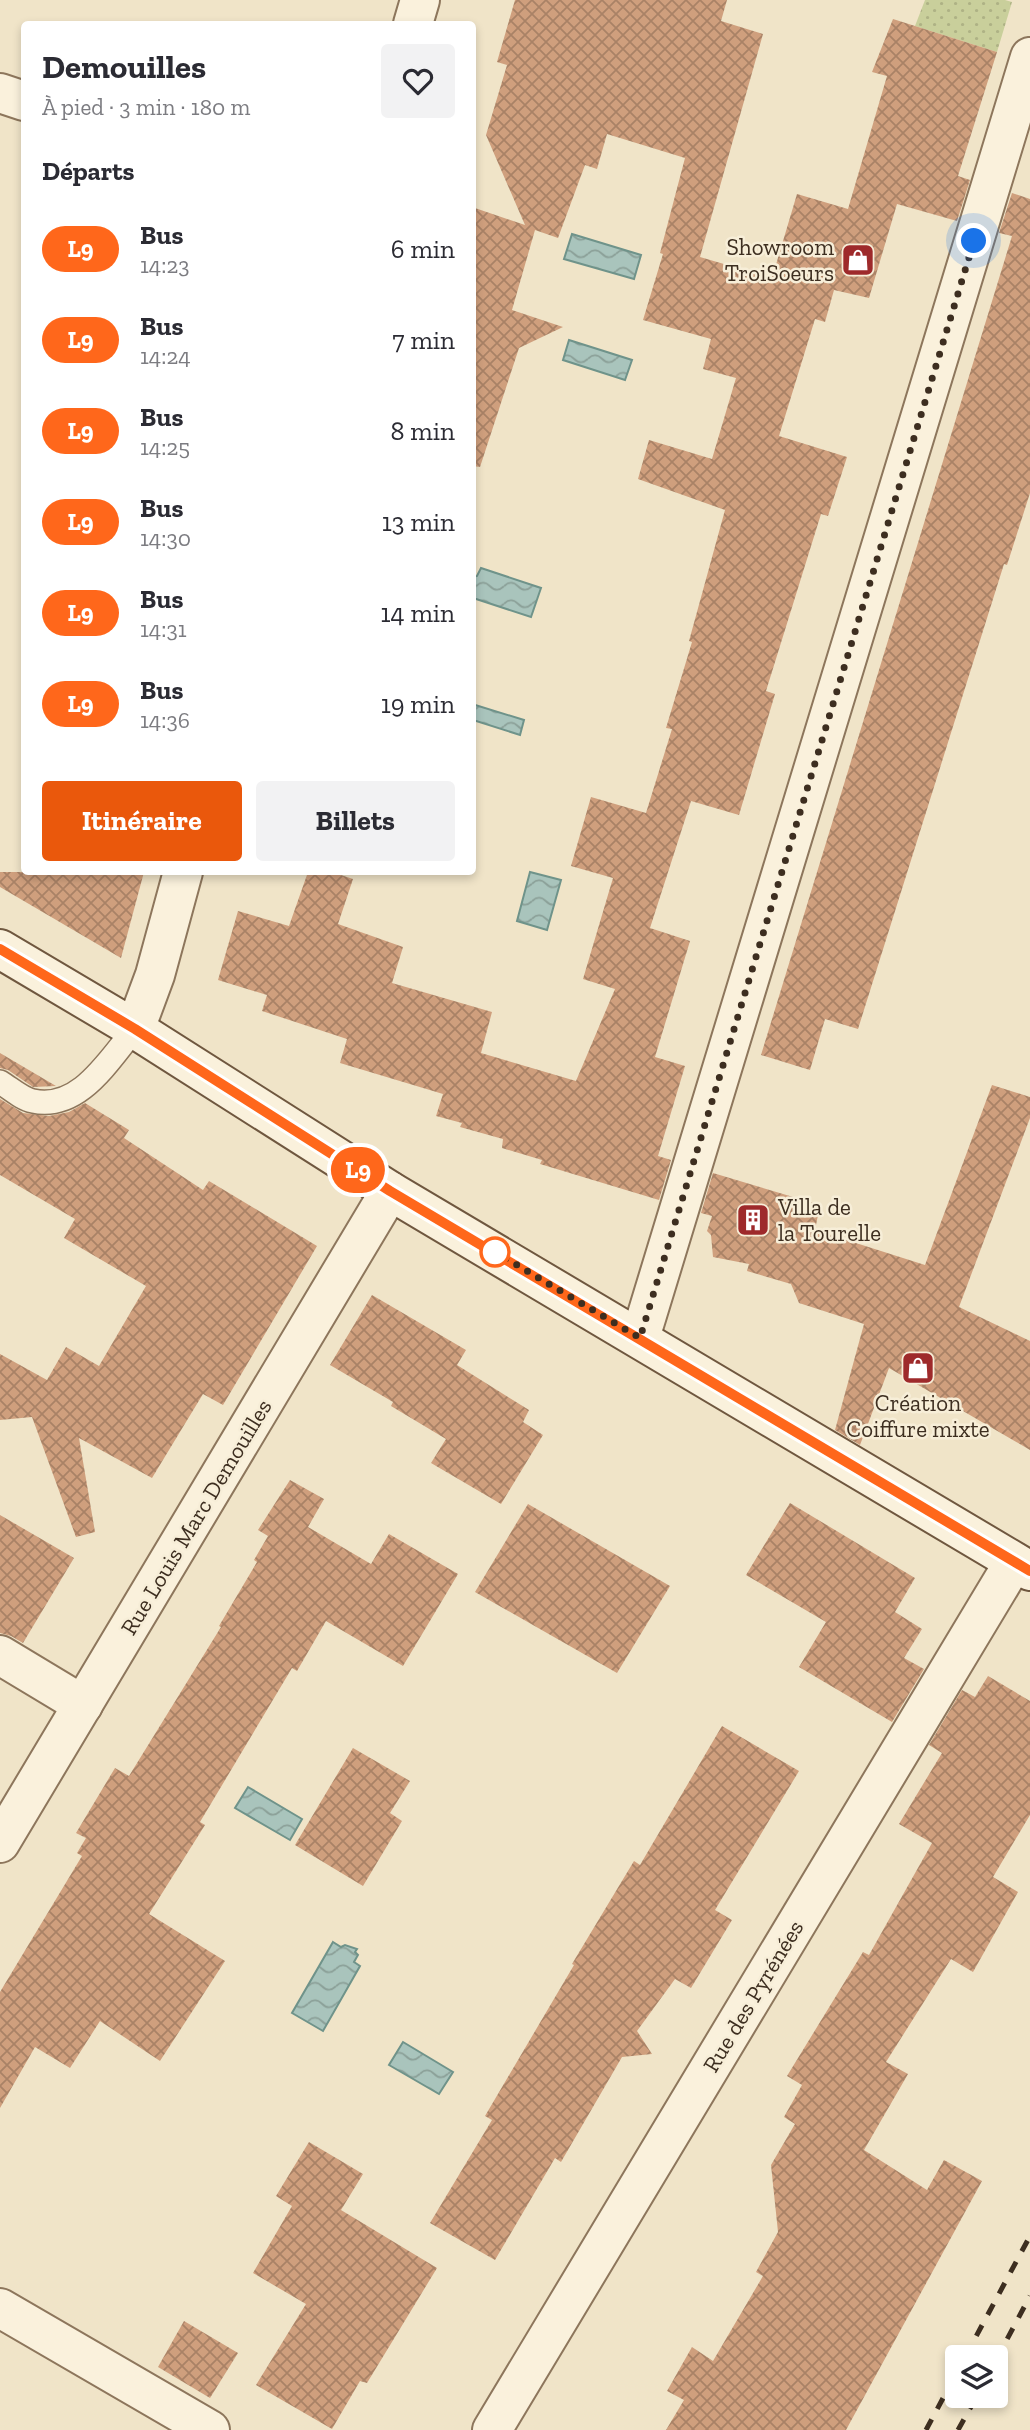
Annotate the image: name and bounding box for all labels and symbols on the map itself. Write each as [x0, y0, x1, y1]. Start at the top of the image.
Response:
your location [956, 223, 991, 258]
place label: Showroom TroiSoeurs [725, 233, 834, 287]
shop icon: Showroom TroiSoeurs [839, 241, 877, 279]
line badge: L9 [326, 1147, 390, 1193]
place label: Villa de la Tourelle [777, 1193, 881, 1247]
building icon: Villa de la Tourelle [734, 1201, 772, 1239]
unlabelled marker [480, 1237, 510, 1267]
shop icon: Création Coiffure mixte [899, 1349, 937, 1387]
place label: Création Coiffure mixte [846, 1389, 990, 1443]
street label: Rue Louis Marc Demouilles [114, 1394, 278, 1640]
street label: Rue des Pyrénées [697, 1915, 809, 2077]

